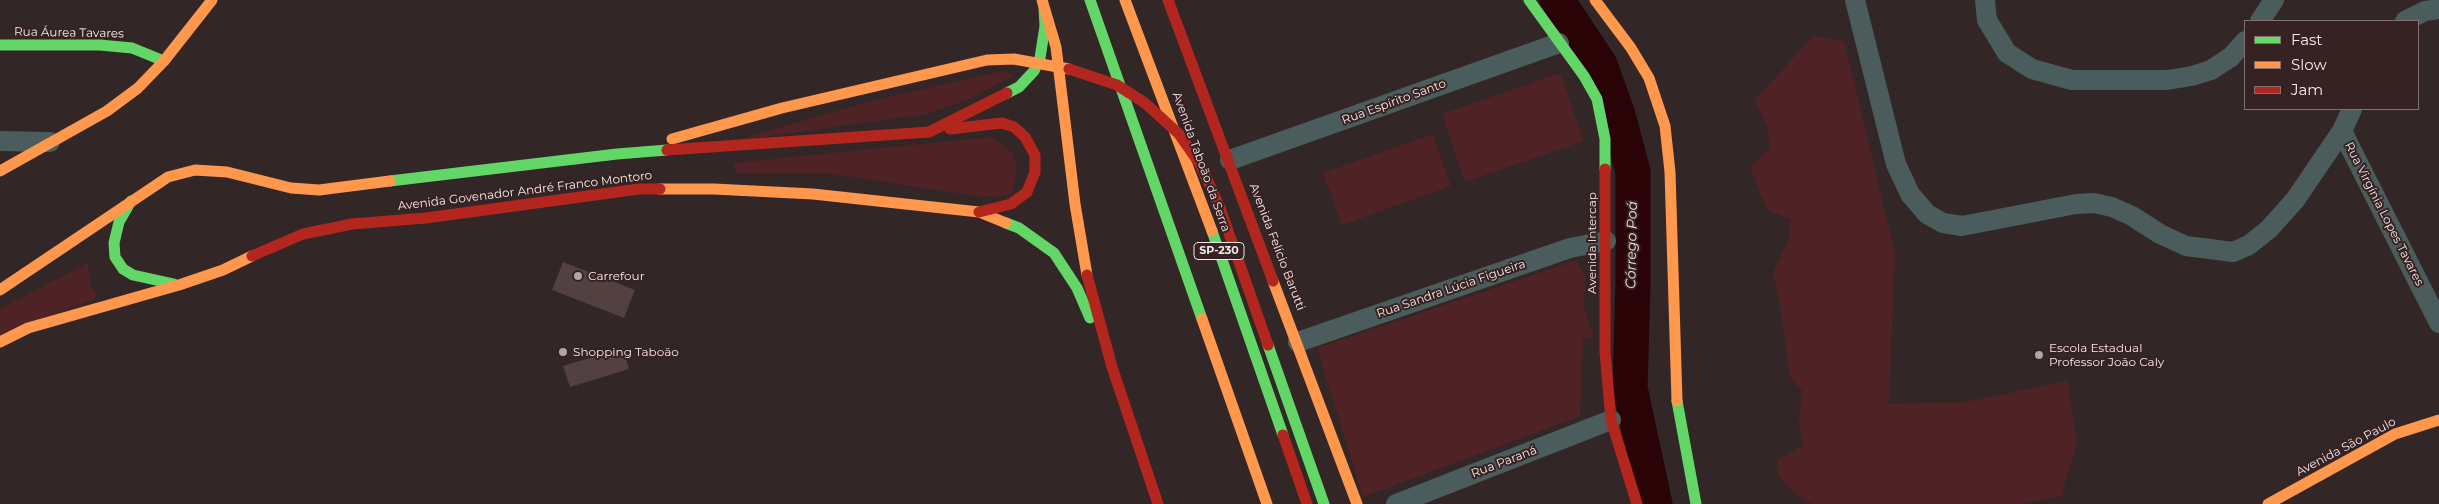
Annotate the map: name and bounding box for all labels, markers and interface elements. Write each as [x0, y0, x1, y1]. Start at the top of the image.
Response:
legend [2244, 20, 2419, 110]
street label: Rua Áurea Tavares [14, 25, 124, 41]
text: Fast [2291, 30, 2322, 49]
text: Slow [2291, 55, 2327, 74]
street label: Rua Espírito Santo [1340, 76, 1448, 128]
text: Jam [2291, 80, 2323, 99]
street label: Avenida Taboão da Serra [1169, 90, 1233, 234]
street label: Rua Virgínia Lopes Tavares [2341, 140, 2427, 288]
street label: Avenida Govenador André Franco Montoro [397, 168, 653, 214]
street label: Avenida Felício Barutti [1246, 181, 1308, 313]
street label: Avenida Intercap [1585, 192, 1599, 294]
water label: Córrego Poá [1623, 201, 1641, 289]
road number: SP-230 [1194, 242, 1244, 260]
street label: Rua Sandra Lúcia Figueira [1375, 257, 1527, 321]
place label: Carrefour [588, 269, 644, 283]
marker: Carrefour [572, 270, 584, 282]
place label: Escola Estadual Professor João Caly [2049, 341, 2164, 369]
place label: Shopping Taboão [573, 345, 679, 359]
marker: Shopping Taboão [557, 346, 569, 358]
marker: Escola Estadual Professor João Caly [2033, 349, 2045, 361]
street label: Avenida São Paulo [2294, 415, 2398, 479]
street label: Rua Paraná [1469, 443, 1539, 481]

